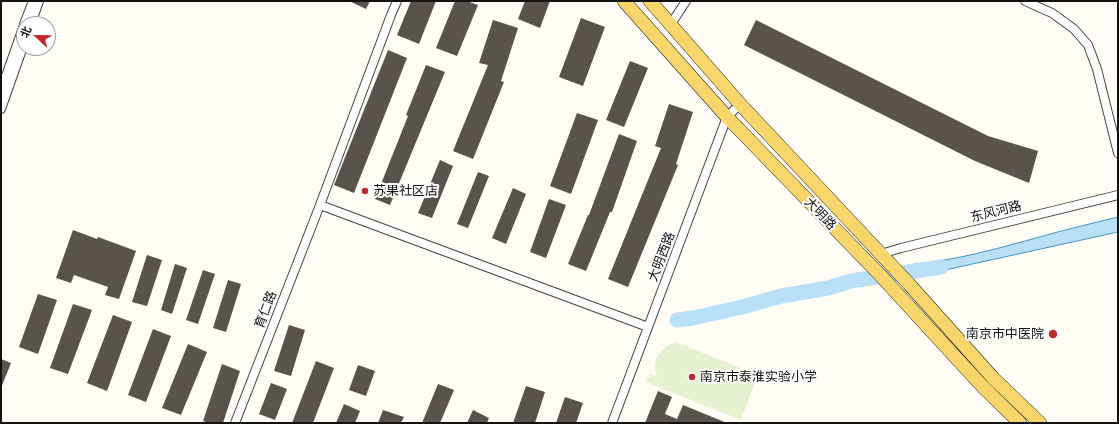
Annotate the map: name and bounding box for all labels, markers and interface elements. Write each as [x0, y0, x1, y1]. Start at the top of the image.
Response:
north arrow [16, 16, 56, 56]
text: 北 [17, 24, 34, 40]
place label: 苏果社区店 [373, 183, 438, 199]
marker: 苏果社区店 [360, 186, 370, 196]
street label: 大明路 [801, 195, 839, 233]
street label: 东风河路 [969, 198, 1023, 226]
street label: 大明西路 [645, 230, 679, 284]
street label: 育仁路 [252, 289, 280, 331]
place label: 南京市中医院 [966, 326, 1044, 342]
marker: 南京市中医院 [1047, 328, 1059, 340]
place label: 南京市泰淮实验小学 [700, 369, 817, 385]
marker: 南京市泰淮实验小学 [687, 372, 697, 382]

